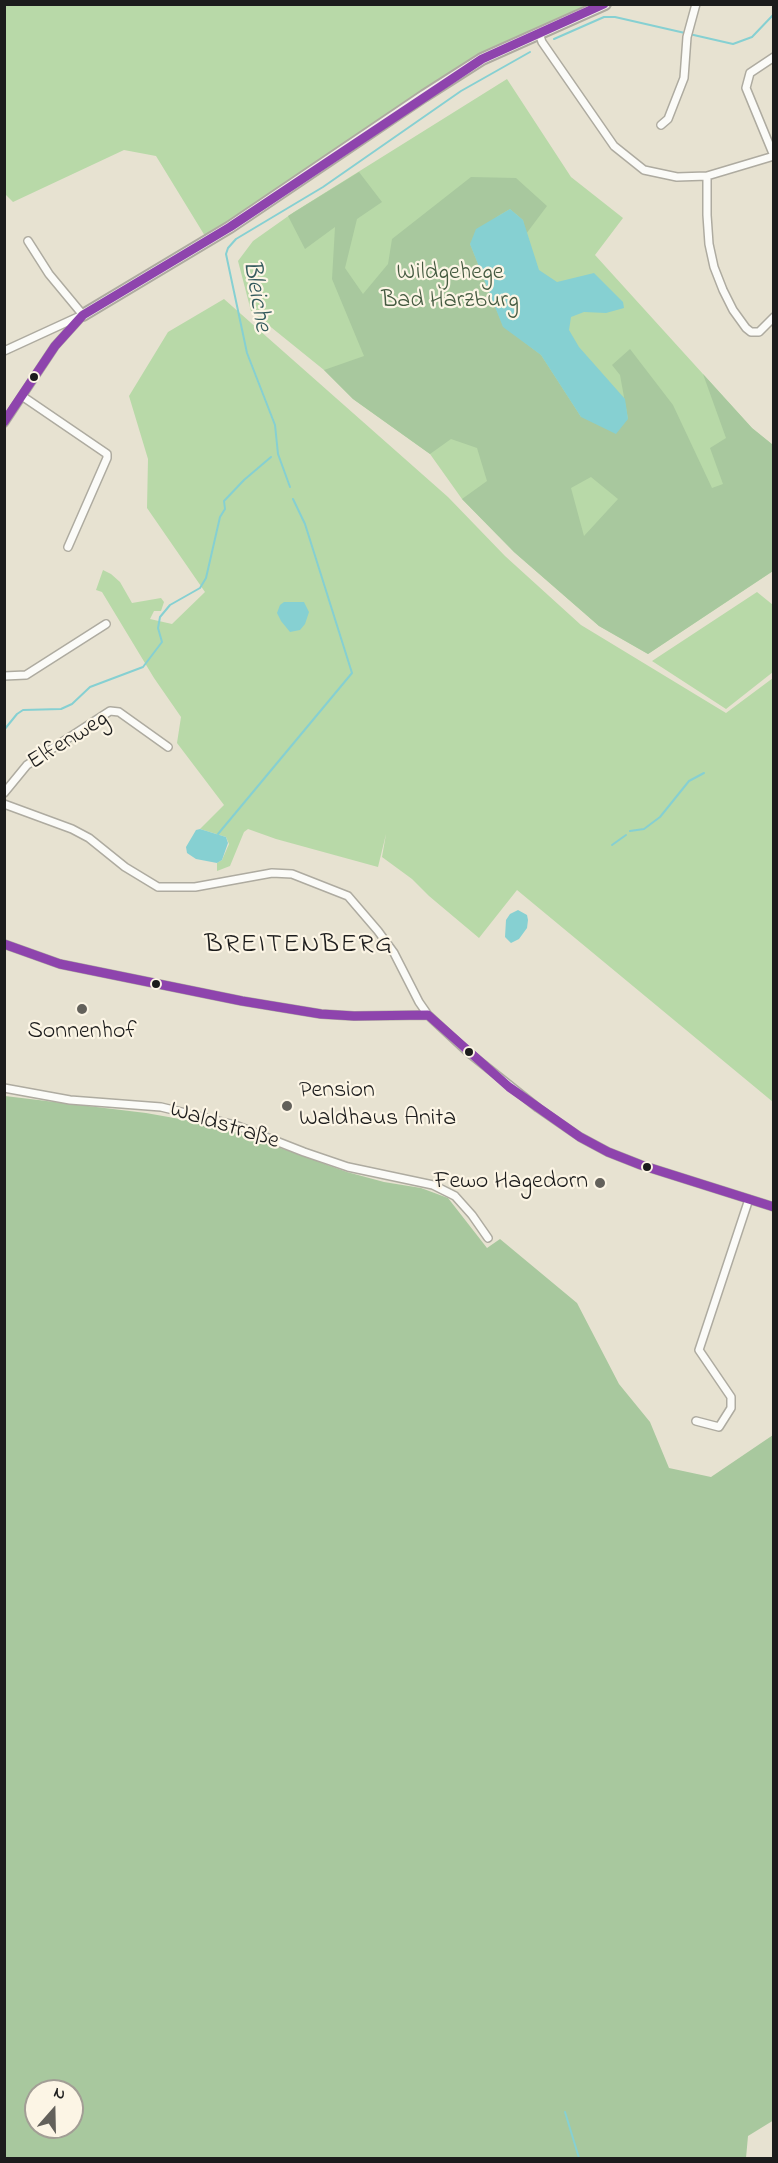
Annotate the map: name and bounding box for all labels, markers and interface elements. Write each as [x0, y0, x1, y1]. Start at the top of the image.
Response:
water label: Bleiche [233, 258, 277, 334]
park label: Wildgehege Bad Harzburg [381, 260, 519, 316]
unlabelled marker [28, 371, 40, 383]
street label: Elfenweg [23, 706, 115, 778]
district label: BREITENBERG [204, 931, 394, 963]
unlabelled marker [150, 978, 162, 990]
marker: Sonnenhof [75, 1002, 89, 1016]
place label: Sonnenhof [27, 1019, 137, 1047]
unlabelled marker [463, 1046, 475, 1058]
place label: Pension Waldhaus Anita [299, 1078, 456, 1134]
street label: Waldstraße [166, 1097, 282, 1157]
marker: Pension Waldhaus Anita [280, 1099, 294, 1113]
unlabelled marker [641, 1161, 653, 1173]
place label: Fewo Hagedorn [434, 1169, 588, 1197]
marker: Fewo Hagedorn [593, 1176, 607, 1190]
north arrow [24, 2079, 84, 2139]
text: N [50, 2081, 69, 2107]

